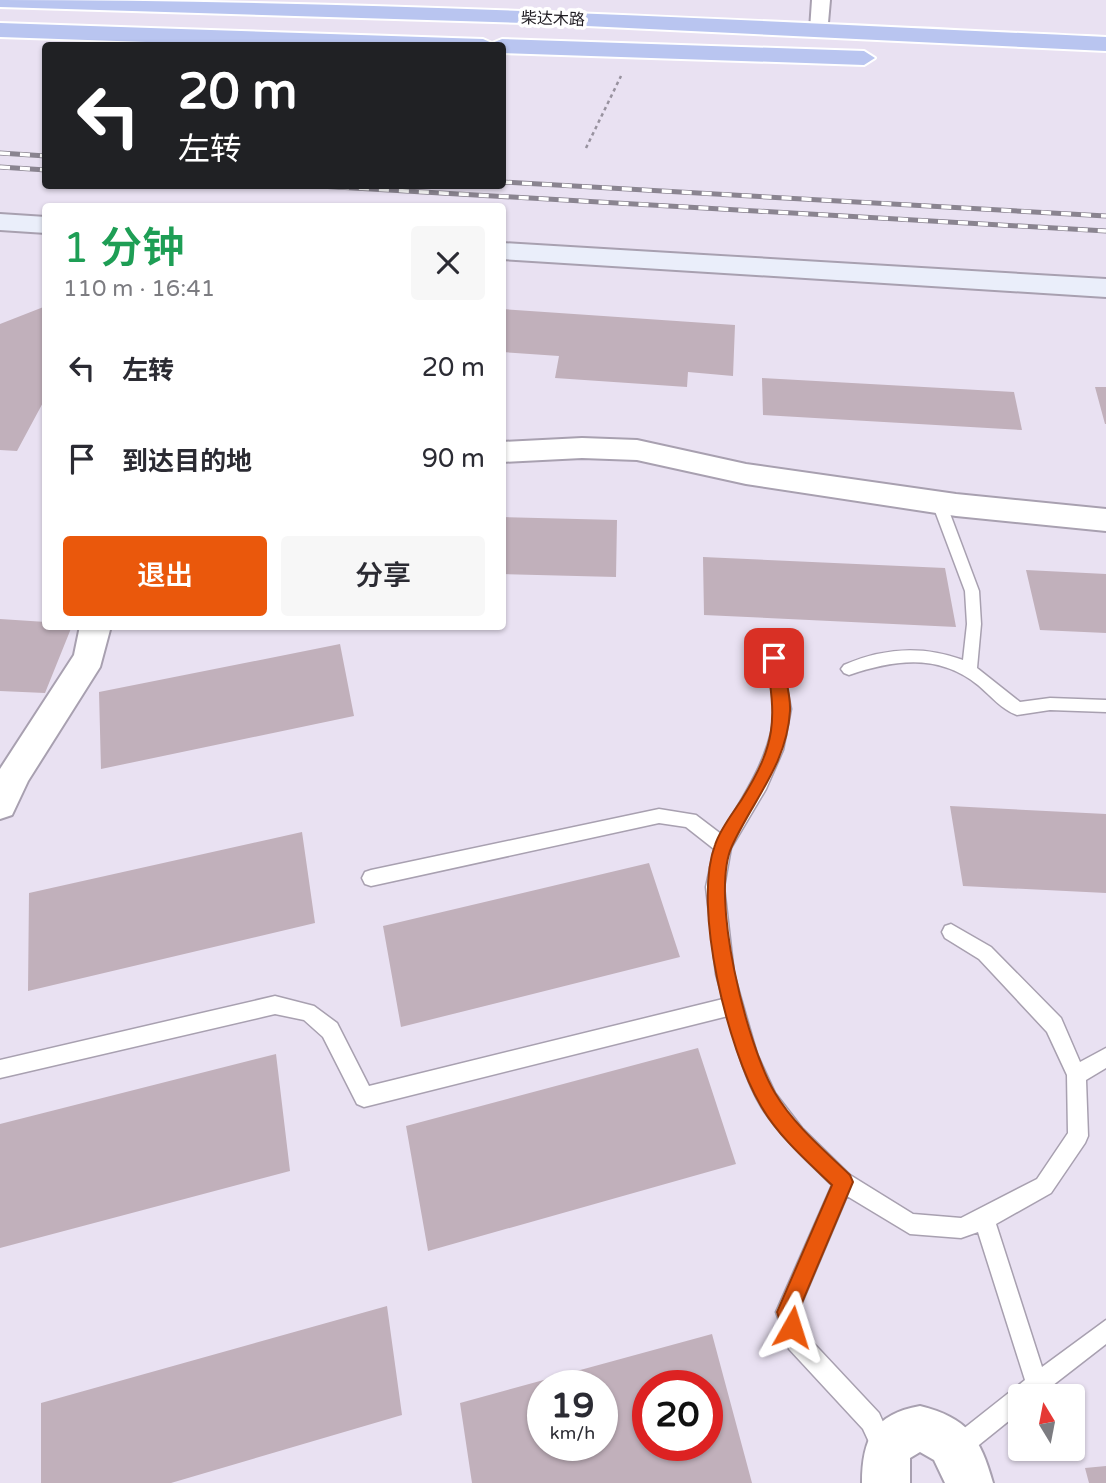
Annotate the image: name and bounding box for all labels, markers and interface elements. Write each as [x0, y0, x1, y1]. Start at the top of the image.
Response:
street label: 柴达木路 [521, 8, 585, 30]
text: 20 m [178, 63, 297, 122]
icon: left [63, 70, 154, 161]
text: 左转 [178, 131, 242, 169]
text: 1 分钟 [63, 223, 184, 274]
button: close [411, 226, 485, 300]
text: 110 m · 16:41 [63, 275, 215, 303]
icon: left [63, 349, 101, 387]
text: 20 m [422, 352, 485, 383]
text: 左转 [122, 355, 174, 386]
icon: arrive [63, 440, 101, 478]
text: 90 m [422, 443, 485, 474]
text: 到达目的地 [122, 446, 252, 477]
button: 退出 [63, 536, 267, 616]
button: 分享 [281, 536, 485, 616]
pin [744, 628, 804, 688]
icon: arrive [755, 639, 793, 677]
position arrow [755, 1290, 829, 1364]
speed limit sign: 20 [632, 1370, 723, 1461]
north arrow [1008, 1384, 1085, 1461]
map controls [1008, 1384, 1085, 1461]
text: 19 [551, 1385, 594, 1427]
text: km/h [550, 1422, 595, 1444]

